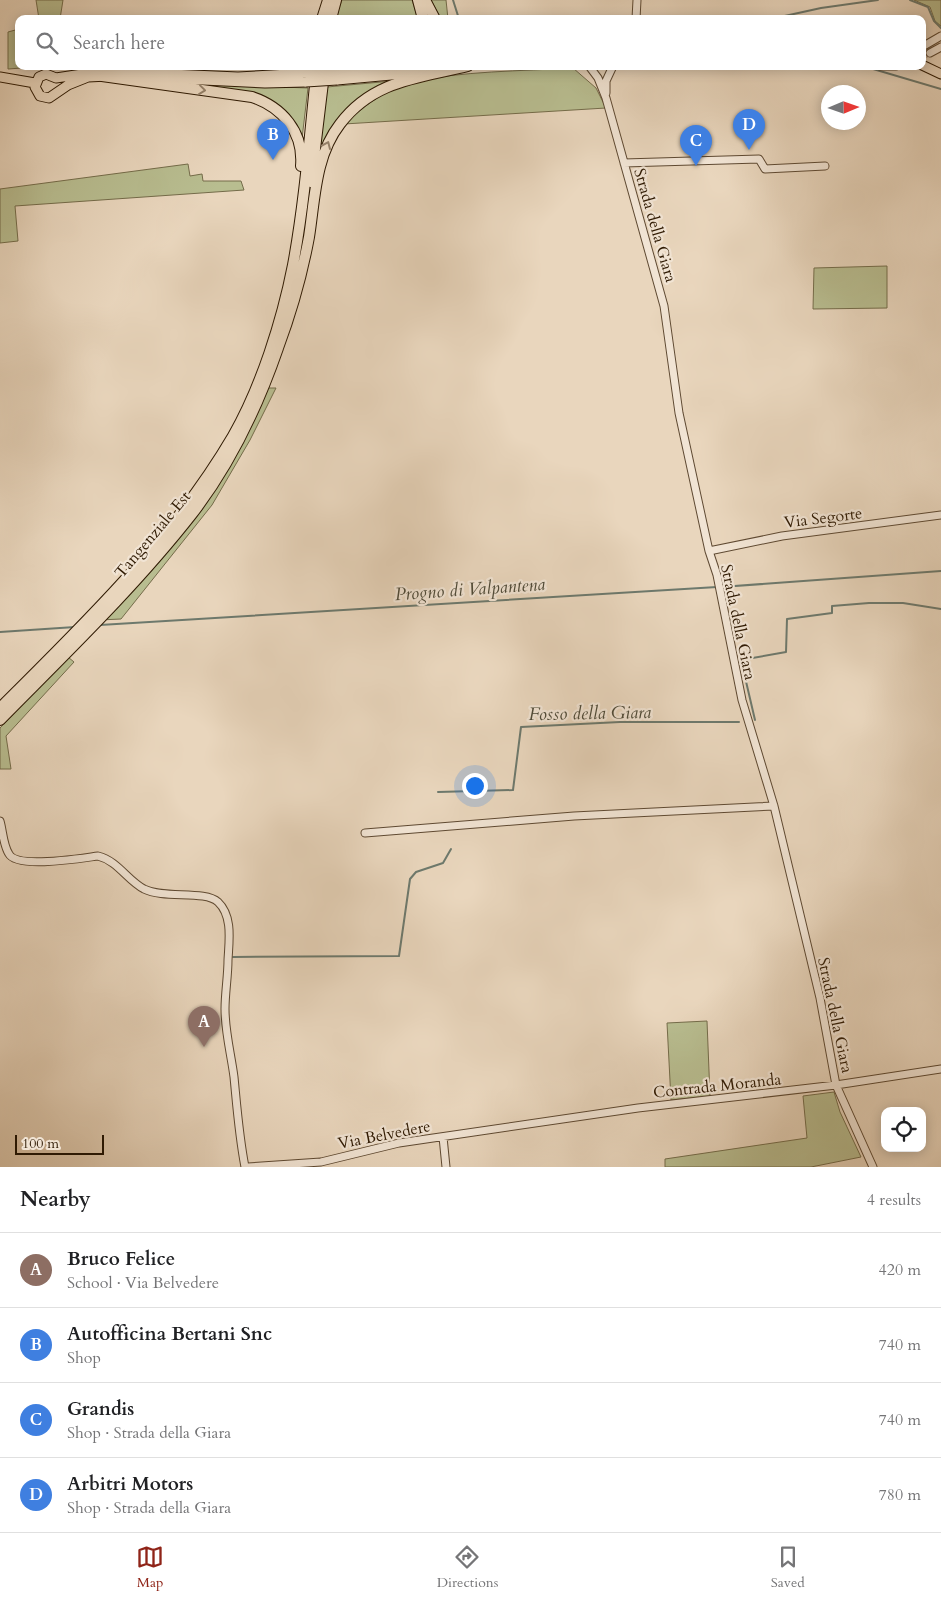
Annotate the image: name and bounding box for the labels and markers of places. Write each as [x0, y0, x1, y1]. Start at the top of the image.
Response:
pin: D [733, 109, 765, 150]
pin: B [257, 119, 289, 160]
pin: C [680, 125, 712, 166]
pin: A [188, 1006, 220, 1047]

